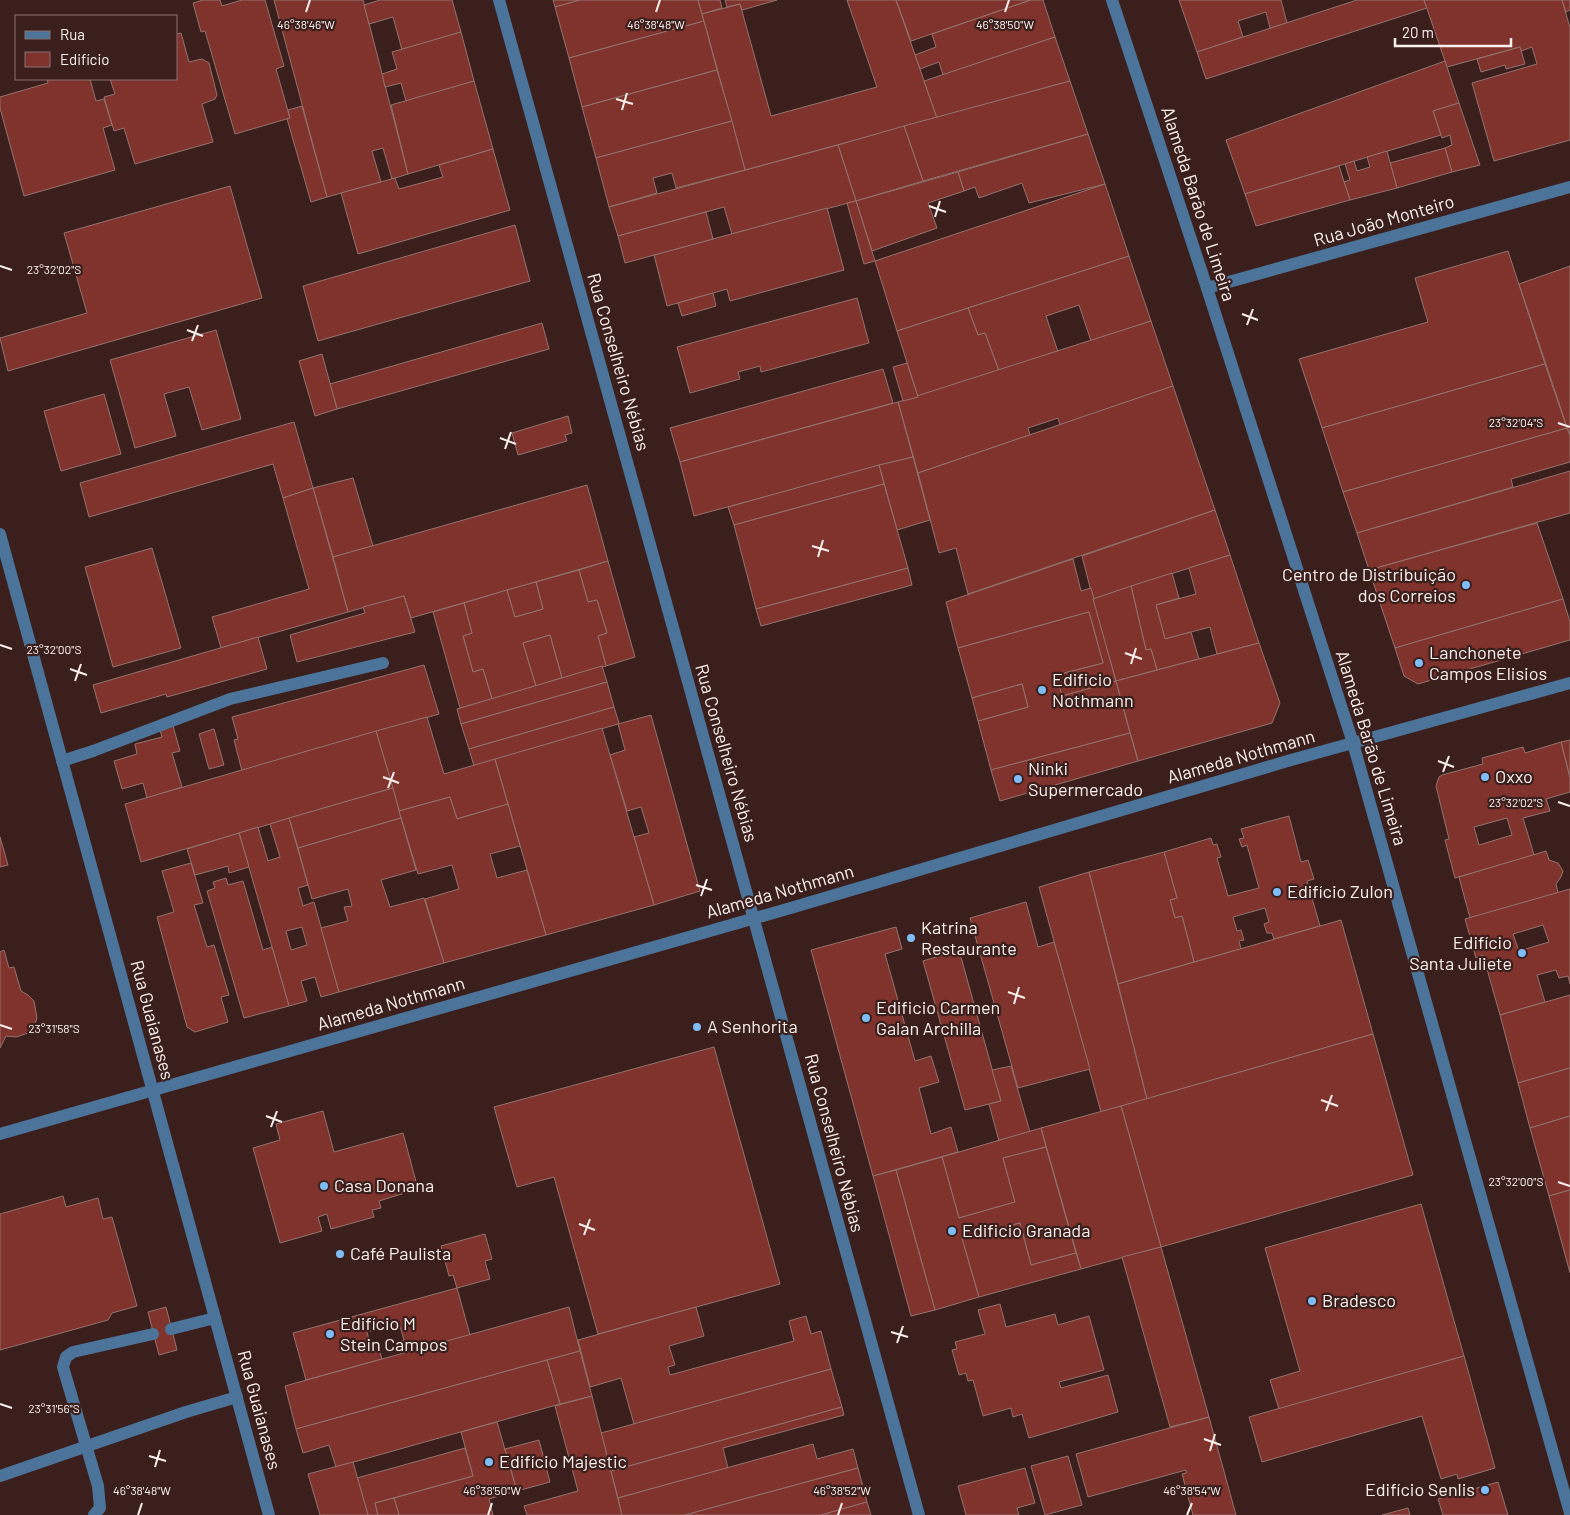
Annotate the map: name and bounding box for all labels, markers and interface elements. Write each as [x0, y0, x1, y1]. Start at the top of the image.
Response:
legend [15, 15, 178, 80]
scale bar [1395, 15, 1511, 47]
text: 46°38'46"W [277, 17, 335, 31]
text: 46°38'48"W [627, 17, 685, 31]
text: 46°38'50"W [976, 17, 1034, 31]
text: 20 m [1402, 23, 1434, 41]
text: Rua [60, 25, 85, 43]
text: Edifício [60, 50, 109, 68]
street label: Alameda Barão de Limeira [1157, 104, 1241, 304]
street label: Rua João Monteiro [1311, 189, 1457, 251]
text: 23°32'02"S [27, 262, 81, 276]
street label: Rua Conselheiro Nébias [583, 270, 655, 453]
text: 23°32'04"S [1489, 415, 1543, 429]
place label: Centro de Distribuição dos Correios [1282, 563, 1456, 606]
marker: Centro de Distribuição dos Correios [1460, 579, 1472, 591]
place label: Lanchonete Campos Elisios [1429, 641, 1547, 684]
text: 23°32'00"S [26, 642, 82, 656]
street label: Alameda Barão de Limeira [1332, 647, 1412, 848]
marker: Lanchonete Campos Elisios [1413, 657, 1425, 669]
street label: Rua Conselheiro Nébias [691, 661, 763, 844]
place label: Edificio Nothmann [1052, 668, 1134, 711]
marker: Edificio Nothmann [1036, 684, 1048, 696]
street label: Alameda Nothmann [1164, 724, 1317, 788]
place label: Ninki Supermercado [1028, 757, 1143, 800]
place label: Oxxo [1495, 765, 1533, 787]
marker: Oxxo [1479, 771, 1491, 783]
marker: Ninki Supermercado [1012, 773, 1024, 785]
text: 23°32'02"S [1489, 795, 1543, 809]
street label: Alameda Nothmann [703, 859, 856, 923]
place label: Edifício Zulon [1287, 880, 1393, 902]
marker: Edifício Zulon [1271, 886, 1283, 898]
place label: Katrina Restaurante [921, 916, 1017, 959]
place label: Edifício Santa Juliete [1409, 931, 1512, 974]
marker: Katrina Restaurante [905, 932, 917, 944]
marker: Edifício Santa Juliete [1516, 947, 1528, 959]
street label: Rua Guaianases [126, 958, 179, 1082]
street label: Alameda Nothmann [314, 971, 467, 1035]
place label: Edificio Carmen Galan Archilla [876, 996, 1000, 1039]
marker: Edificio Carmen Galan Archilla [860, 1012, 872, 1024]
place label: A Senhorita [707, 1015, 798, 1037]
text: 23°31'58"S [28, 1021, 80, 1035]
marker: A Senhorita [691, 1021, 703, 1033]
street label: Rua Conselheiro Nébias [801, 1051, 869, 1234]
place label: Casa Donana [334, 1174, 434, 1196]
text: 23°32'00"S [1488, 1174, 1544, 1188]
marker: Casa Donana [318, 1180, 330, 1192]
place label: Edificio Granada [962, 1219, 1090, 1241]
marker: Edificio Granada [946, 1225, 958, 1237]
place label: Café Paulista [350, 1242, 451, 1264]
marker: Café Paulista [334, 1248, 346, 1260]
place label: Bradesco [1322, 1289, 1396, 1311]
marker: Bradesco [1306, 1295, 1318, 1307]
place label: Edifício M Stein Campos [340, 1312, 447, 1355]
marker: Edifício M Stein Campos [324, 1328, 336, 1340]
street label: Rua Guaianases [233, 1348, 286, 1472]
text: 23°31'56"S [28, 1401, 80, 1415]
place label: Edifício Majestic [499, 1450, 627, 1472]
marker: Edifício Majestic [483, 1456, 495, 1468]
place label: Edifício Senlis [1365, 1478, 1475, 1500]
text: 46°38'48"W [113, 1483, 171, 1497]
text: 46°38'50"W [463, 1483, 521, 1497]
text: 46°38'52"W [813, 1483, 871, 1497]
text: 46°38'54"W [1163, 1483, 1221, 1497]
marker: Edifício Senlis [1479, 1484, 1491, 1496]

